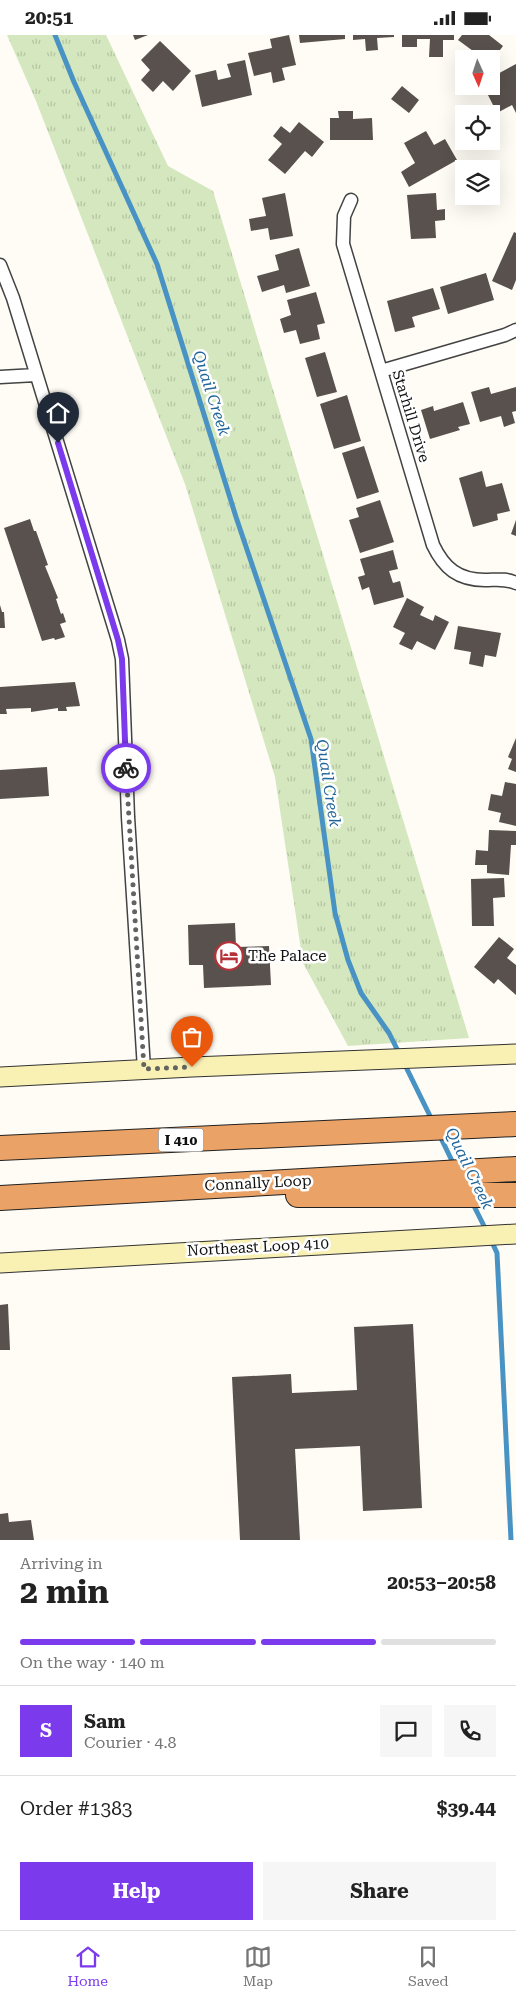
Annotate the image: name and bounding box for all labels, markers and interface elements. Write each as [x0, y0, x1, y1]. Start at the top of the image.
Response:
text: 20:51 [25, 6, 74, 29]
north arrow [455, 50, 500, 95]
map controls [455, 50, 500, 205]
button: locate [455, 105, 500, 150]
button: layers [455, 160, 500, 205]
water label: Quail Creek [189, 348, 234, 438]
street label: Starhill Drive [388, 368, 434, 464]
pin [37, 392, 79, 443]
icon: home [44, 399, 72, 427]
water label: Quail Creek [312, 738, 345, 829]
courier [101, 743, 151, 793]
icon: bike [112, 754, 140, 782]
hotel icon: The Palace [214, 941, 244, 971]
place label: The Palace [248, 947, 326, 965]
pin [171, 1016, 213, 1067]
icon: bag [178, 1023, 206, 1051]
water label: Quail Creek [442, 1124, 498, 1212]
road number: I 410 [158, 1129, 204, 1151]
street label: Connally Loop [204, 1171, 312, 1195]
street label: Northeast Loop 410 [187, 1234, 329, 1260]
text: Arriving in [20, 1554, 103, 1573]
text: 20:53–20:58 [387, 1571, 496, 1594]
text: 2 min [20, 1573, 109, 1611]
text: On the way · 140 m [20, 1653, 165, 1672]
button: chat [380, 1705, 432, 1757]
button: phone [444, 1705, 496, 1757]
text: Sam [84, 1710, 126, 1733]
text: S [40, 1719, 52, 1742]
text: Courier · 4.8 [84, 1733, 177, 1752]
text: Order #1383 [20, 1797, 132, 1820]
text: $39.44 [437, 1797, 496, 1820]
button: Help [20, 1862, 253, 1920]
button: Share [263, 1862, 496, 1920]
tab: Home [67, 1943, 108, 1989]
tab: Map [243, 1943, 273, 1989]
tab: Saved [408, 1943, 449, 1989]

